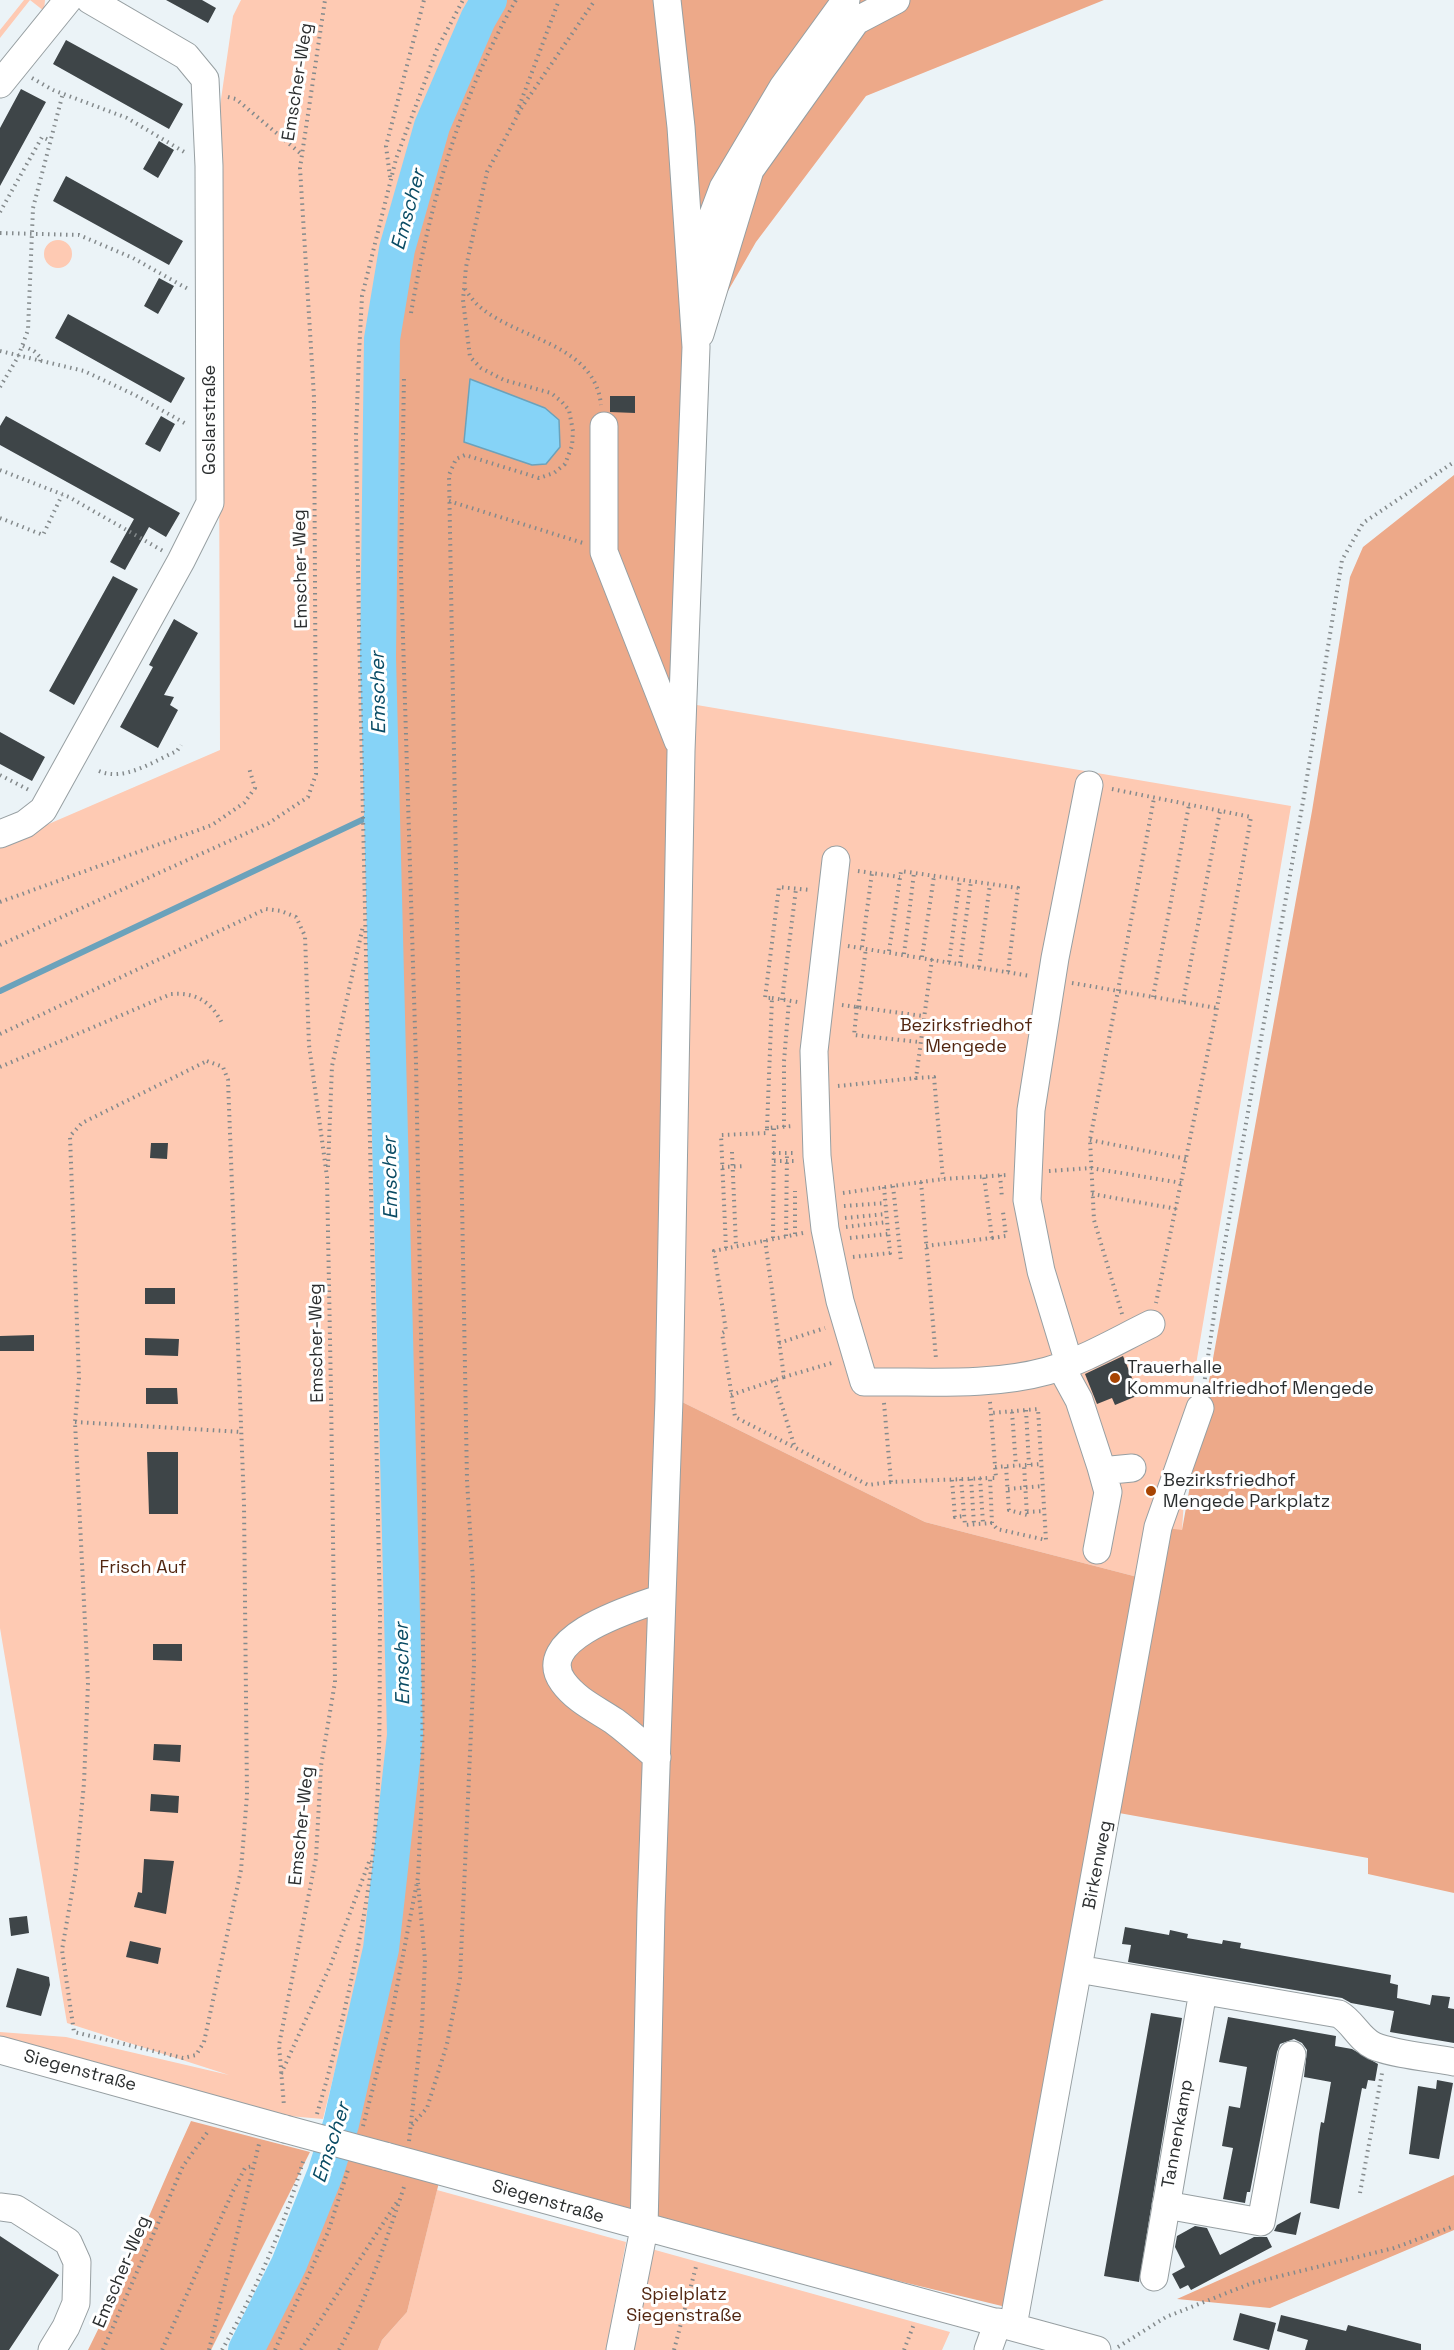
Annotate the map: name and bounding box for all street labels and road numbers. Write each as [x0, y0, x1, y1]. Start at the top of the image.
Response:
street label: Emscher-Weg [278, 21, 318, 143]
street label: Goslarstraße [199, 365, 221, 475]
street label: Emscher-Weg [289, 509, 313, 629]
street label: Emscher-Weg [305, 1283, 329, 1403]
street label: Emscher-Weg [285, 1765, 319, 1887]
street label: Birkenweg [1079, 1819, 1117, 1911]
street label: Siegenstraße [21, 2046, 139, 2096]
street label: Tannenkamp [1158, 2078, 1198, 2190]
street label: Siegenstraße [489, 2176, 607, 2228]
street label: Emscher-Weg [89, 2213, 155, 2331]

